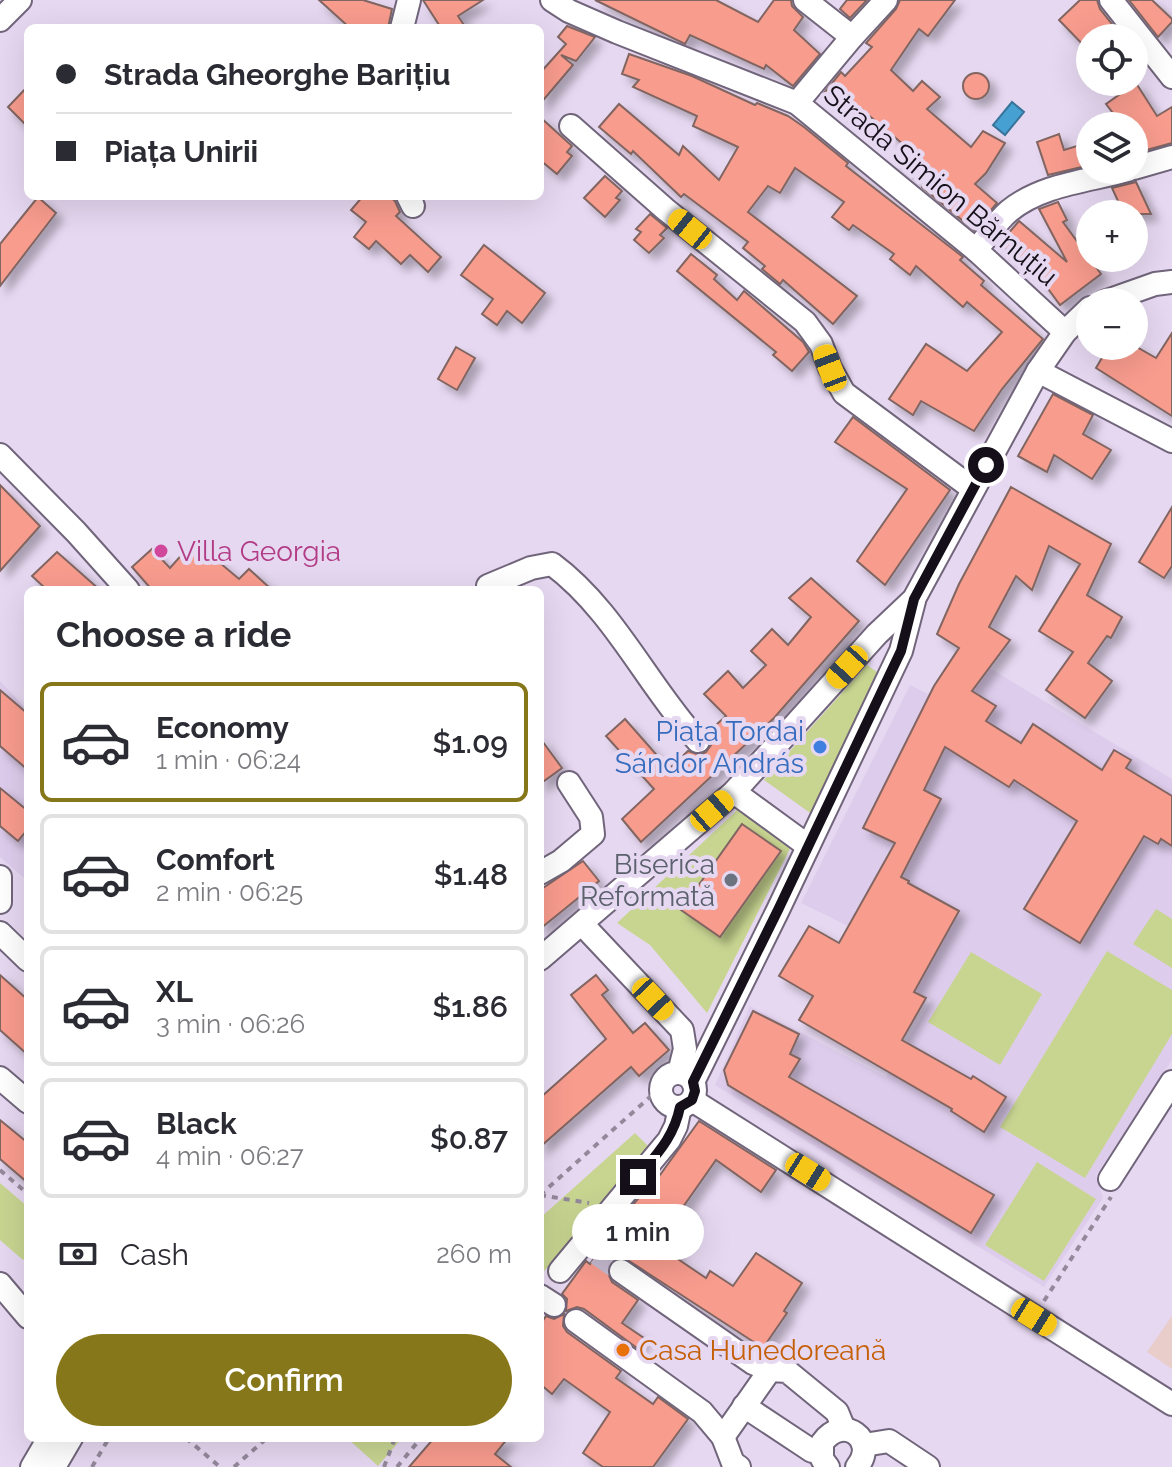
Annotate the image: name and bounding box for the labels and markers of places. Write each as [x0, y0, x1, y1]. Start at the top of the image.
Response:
place label: Villa Georgia [177, 535, 341, 568]
marker: Villa Georgia [152, 542, 170, 560]
place label: Piața Tordai Sándor András [615, 715, 804, 780]
marker: Piața Tordai Sándor András [811, 738, 829, 756]
place label: Biserica Reformată [580, 848, 715, 913]
marker: Biserica Reformată [722, 871, 740, 889]
place label: Casa Hunedoreană [639, 1334, 886, 1367]
marker: Casa Hunedoreană [614, 1341, 632, 1359]

